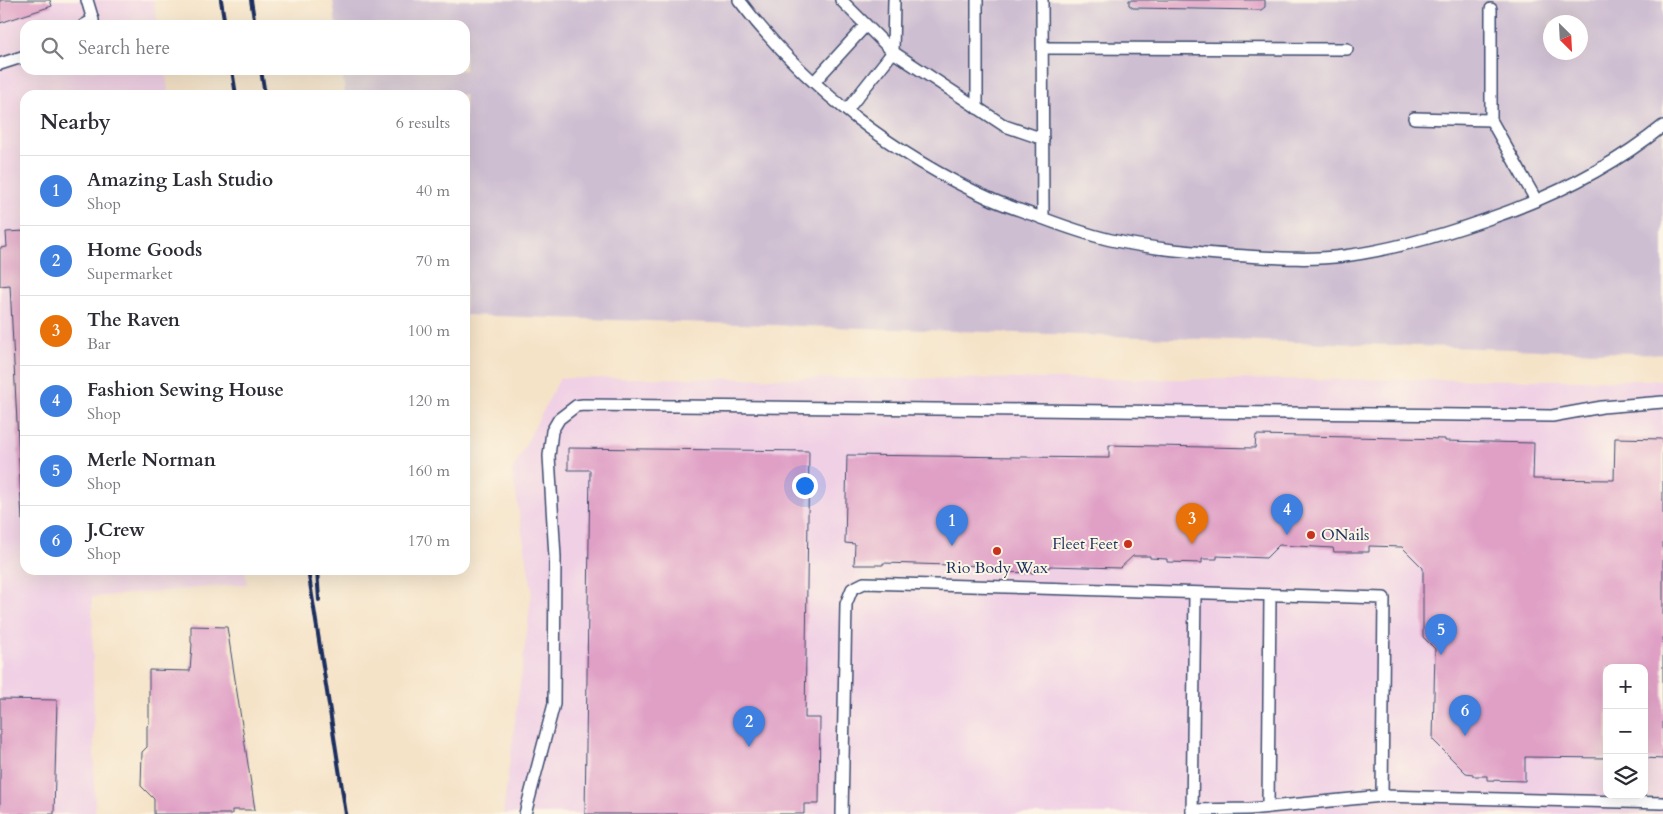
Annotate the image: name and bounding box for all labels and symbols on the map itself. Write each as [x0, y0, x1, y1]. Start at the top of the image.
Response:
north arrow [1543, 15, 1588, 60]
your location [792, 473, 818, 499]
pin: 4 [1271, 494, 1303, 535]
pin: 3 [1176, 503, 1208, 544]
pin: 1 [936, 505, 968, 546]
place label: ONails [1321, 524, 1369, 546]
marker: ONails [1305, 529, 1317, 541]
place label: Fleet Feet [1052, 533, 1118, 555]
marker: Fleet Feet [1122, 538, 1134, 550]
marker: Rio Body Wax [991, 545, 1003, 557]
place label: Rio Body Wax [946, 557, 1048, 579]
pin: 5 [1425, 614, 1457, 655]
pin: 6 [1449, 695, 1481, 736]
pin: 2 [733, 706, 765, 747]

